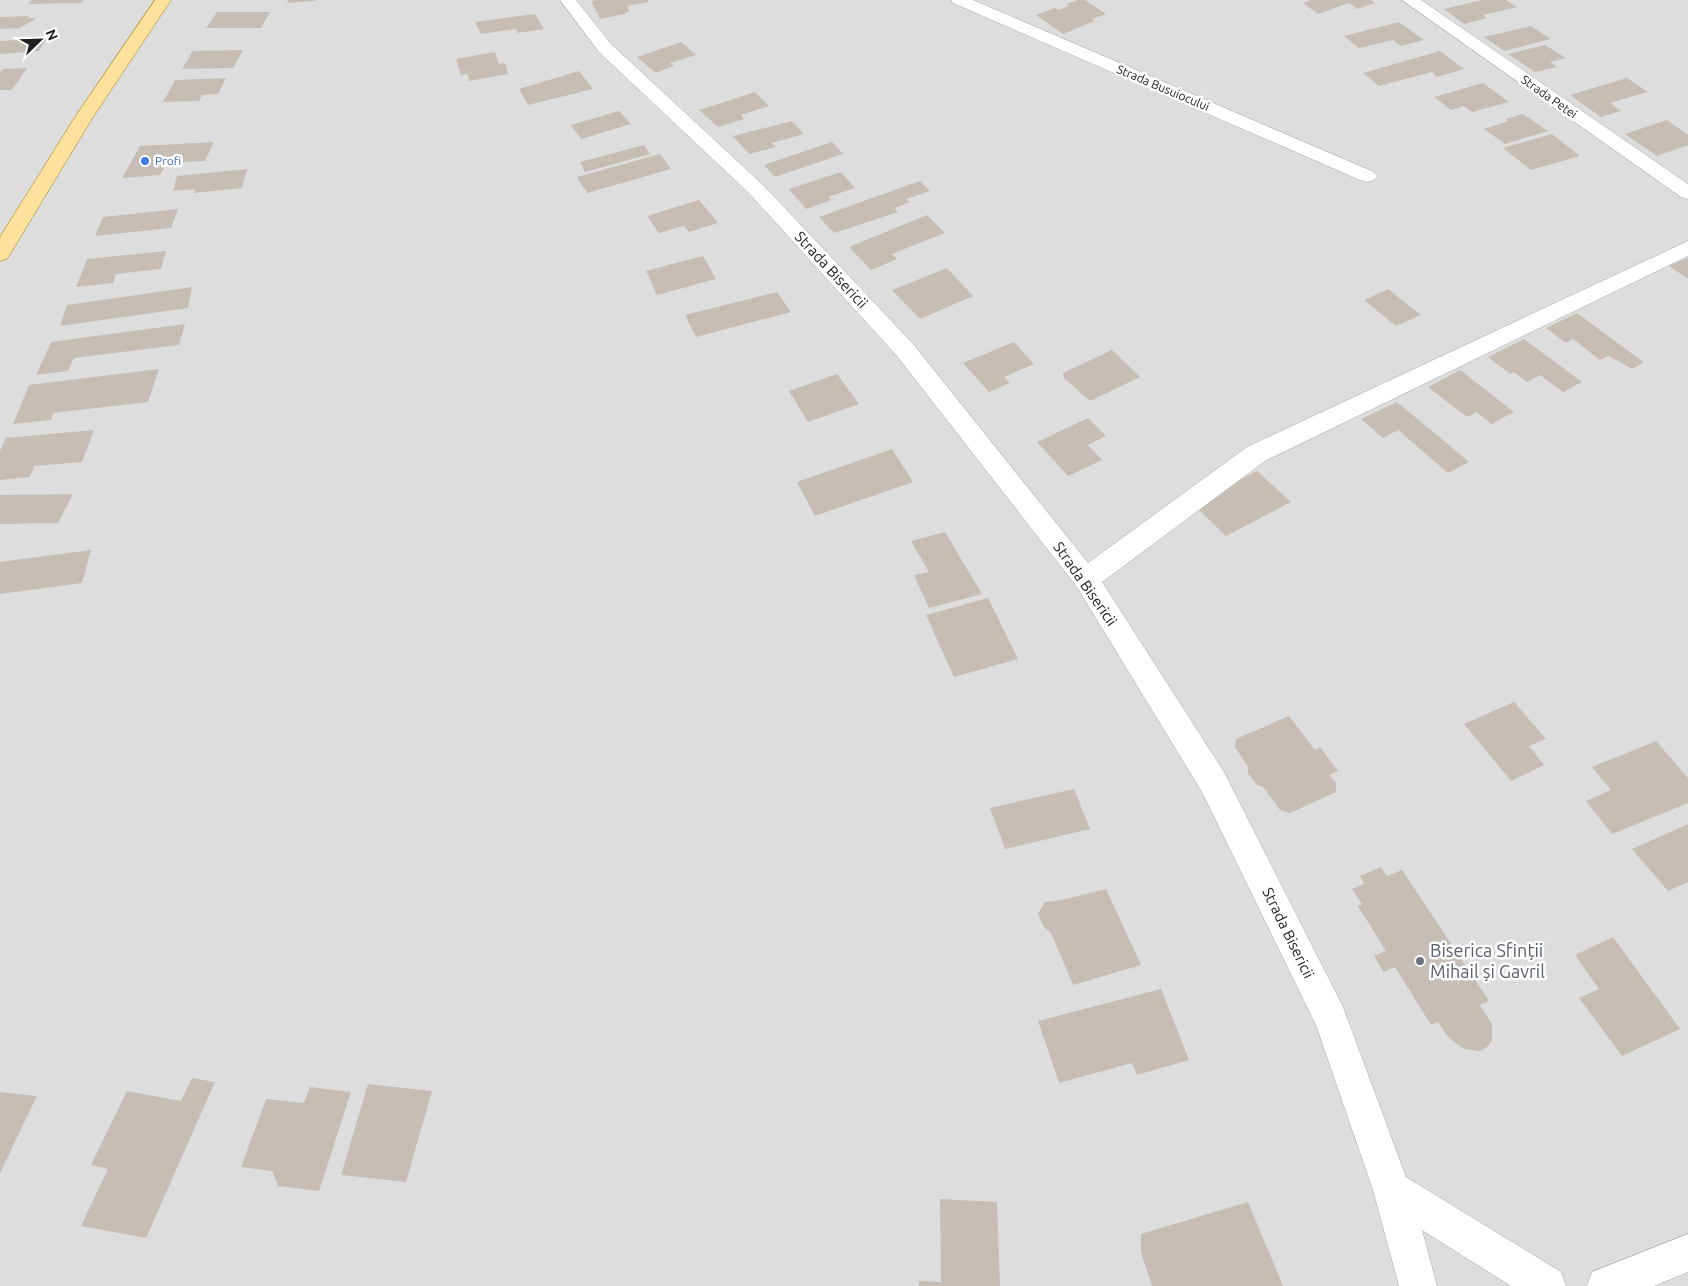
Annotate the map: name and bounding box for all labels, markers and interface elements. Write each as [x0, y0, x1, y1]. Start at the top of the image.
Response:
north arrow [15, 15, 65, 65]
text: N [43, 27, 61, 43]
street label: Strada Busuiocului [1115, 62, 1212, 113]
street label: Strada Petei [1519, 72, 1580, 121]
place label: Profi [155, 154, 181, 167]
marker: Profi [139, 155, 151, 167]
street label: Strada Bisericii [792, 228, 871, 312]
street label: Strada Bisericii [1050, 538, 1121, 629]
street label: Strada Bisericii [1259, 885, 1318, 981]
place label: Biserica Sfinții Mihail și Gavril [1430, 940, 1545, 981]
marker: Biserica Sfinții Mihail și Gavril [1414, 955, 1426, 967]

